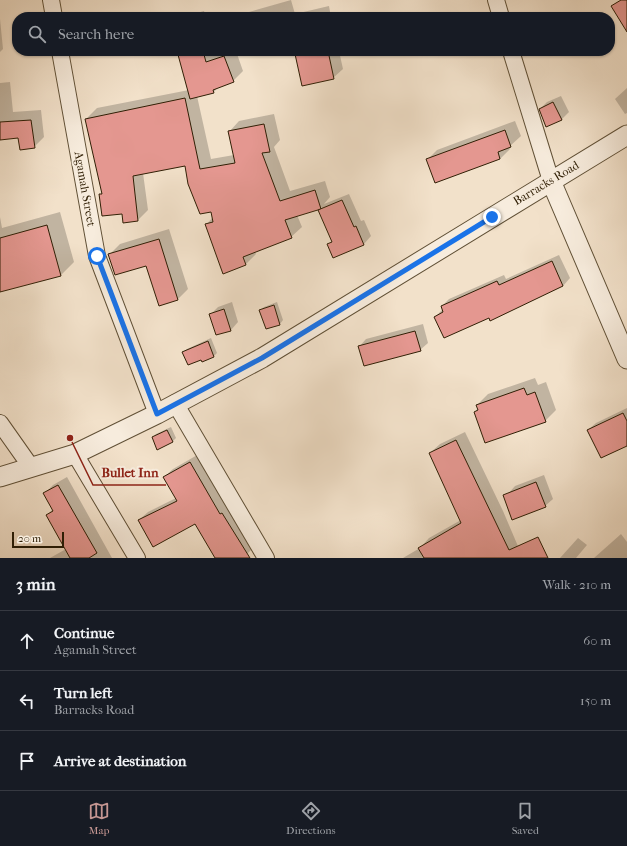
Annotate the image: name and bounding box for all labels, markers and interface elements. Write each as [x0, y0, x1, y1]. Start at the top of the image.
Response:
search box [12, 12, 615, 56]
icon: search [26, 23, 48, 45]
text: Search here [58, 25, 134, 43]
street label: Agamah Street [71, 149, 99, 228]
street label: Barracks Road [511, 158, 582, 208]
route end [483, 208, 501, 226]
route start [88, 247, 106, 265]
callout: Bullet Inn [93, 460, 166, 485]
text: Bullet Inn [102, 465, 159, 480]
scale bar [12, 530, 64, 549]
text: 20 m [18, 532, 41, 545]
text: 3 min [16, 574, 56, 594]
text: Walk · 210 m [543, 577, 611, 592]
text: Continue [54, 624, 114, 642]
icon: ahead [16, 630, 38, 652]
text: 60 m [583, 633, 611, 648]
text: Agamah Street [54, 642, 137, 657]
text: Turn left [54, 684, 112, 702]
icon: left [16, 690, 38, 712]
text: 150 m [580, 693, 611, 708]
text: Barracks Road [54, 702, 134, 717]
icon: arrive [16, 750, 38, 772]
text: Arrive at destination [54, 752, 186, 770]
tab: Map [88, 800, 110, 837]
tab: Directions [286, 800, 336, 837]
tab: Saved [512, 800, 539, 837]

